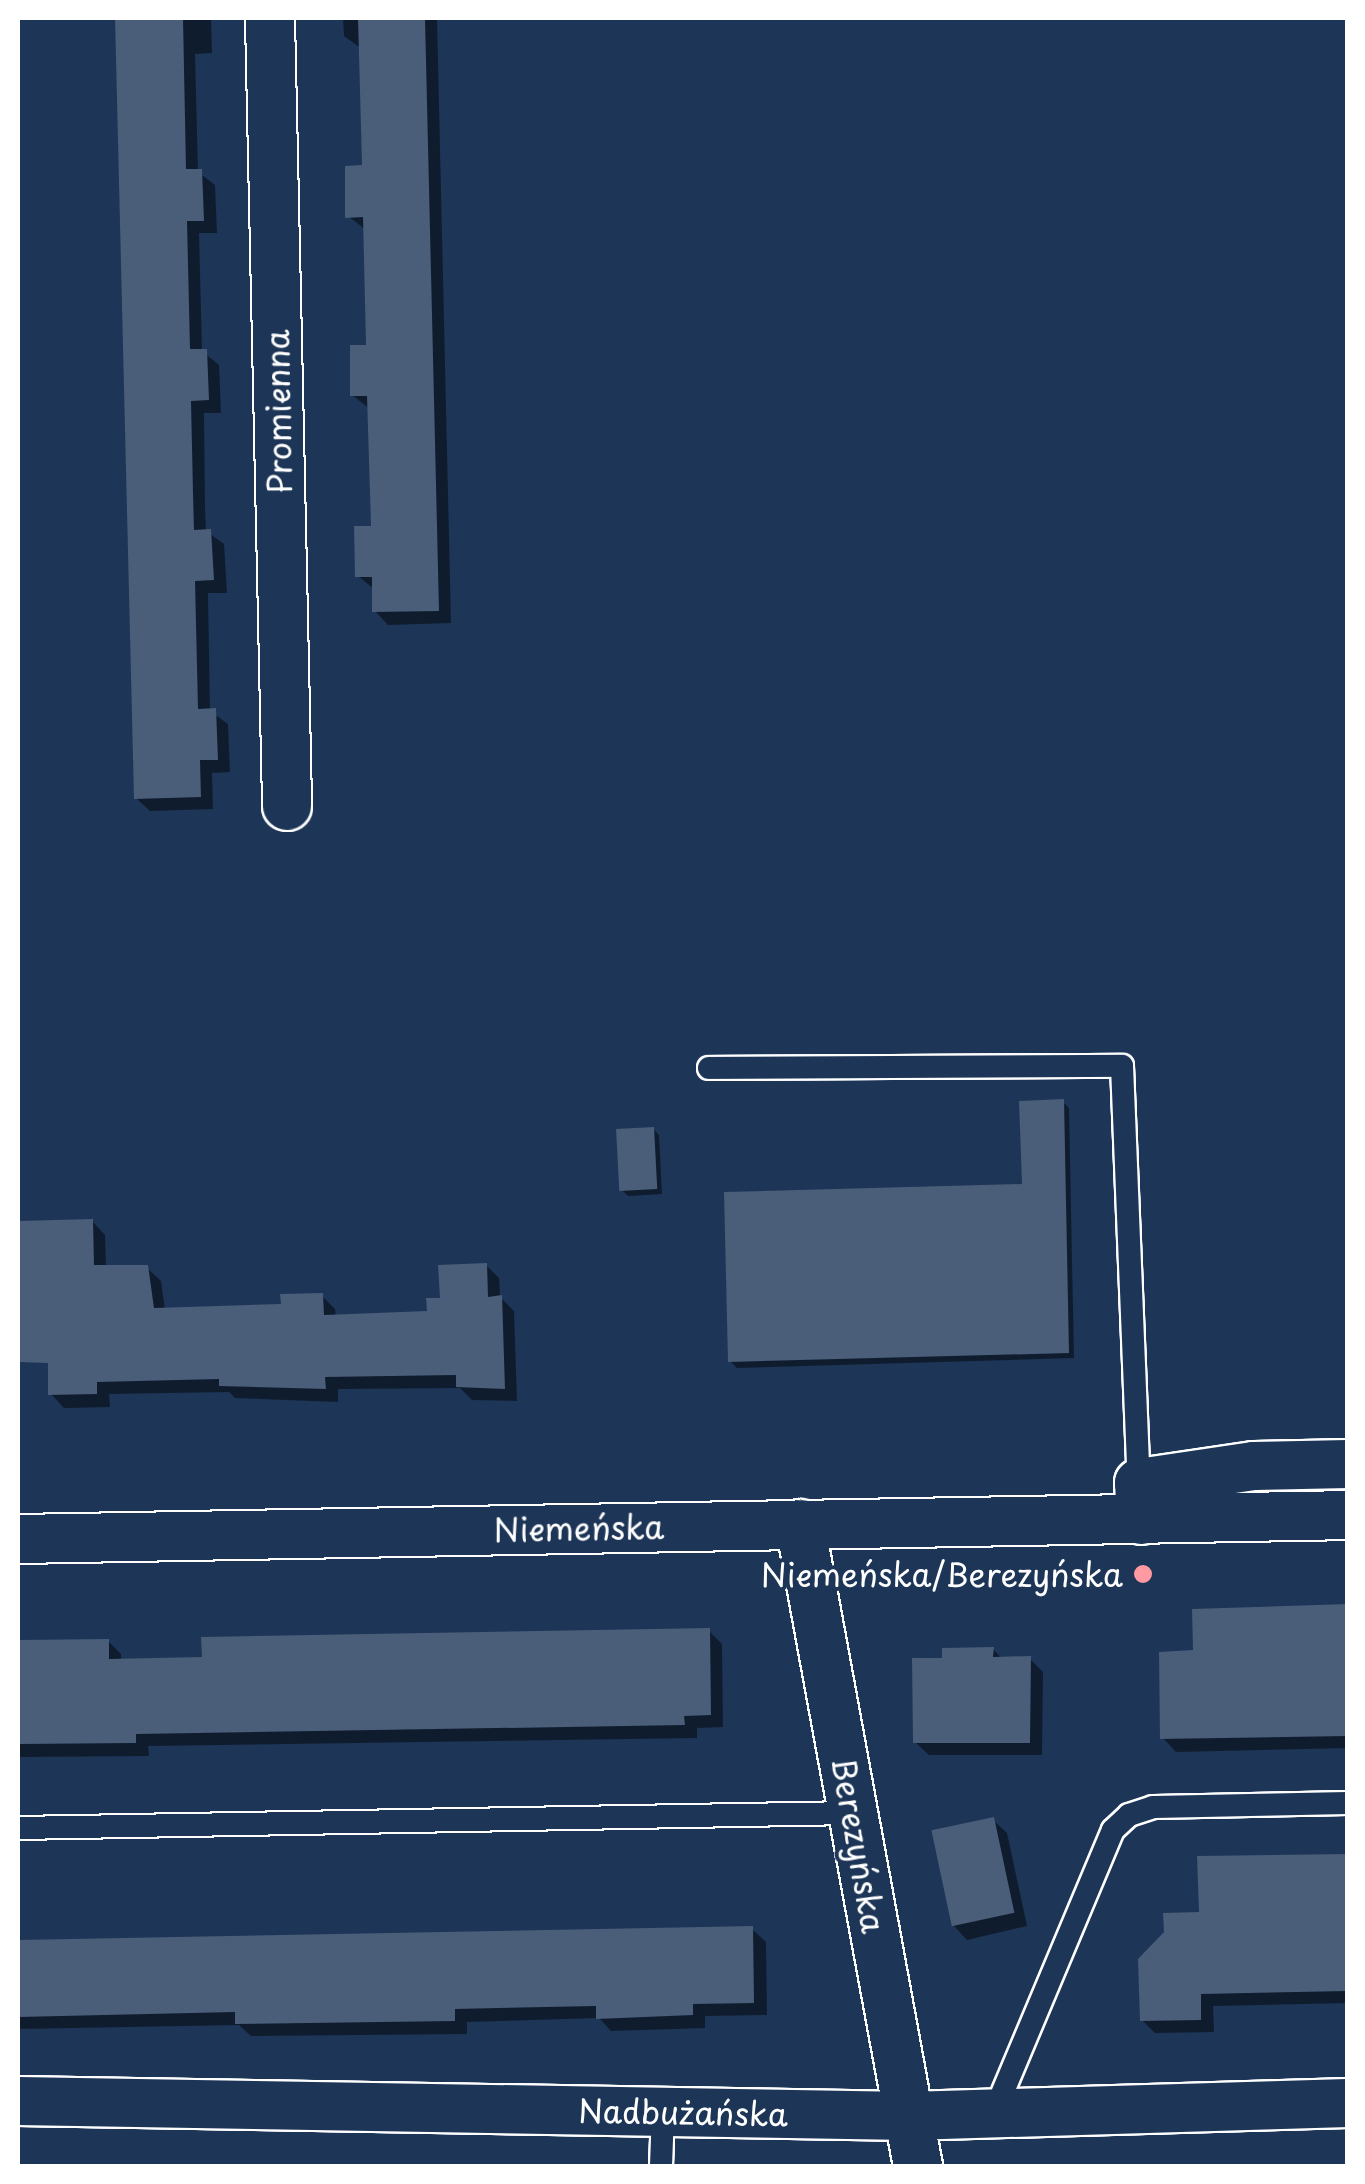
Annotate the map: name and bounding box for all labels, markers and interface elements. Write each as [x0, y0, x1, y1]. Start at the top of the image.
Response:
street label: Promienna [257, 329, 299, 495]
street label: Niemeńska [493, 1507, 665, 1549]
place label: Niemeńska/Berezyńska [761, 1555, 1123, 1593]
marker: Niemeńska/Berezyńska [1132, 1563, 1154, 1585]
street label: Berezyńska [825, 1754, 893, 1936]
street label: Nadbużańska [578, 2091, 788, 2133]

